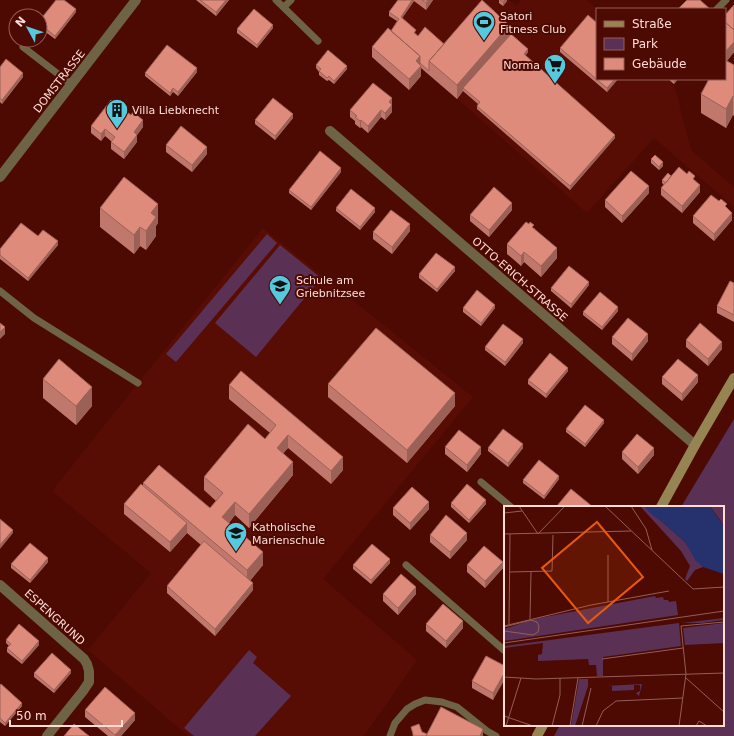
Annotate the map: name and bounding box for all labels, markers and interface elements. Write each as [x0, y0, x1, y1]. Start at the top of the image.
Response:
north arrow [8, 8, 48, 48]
legend [596, 8, 726, 80]
sports icon: Satori Fitness Club [471, 9, 497, 42]
place label: Satori Fitness Club [500, 10, 566, 36]
text: N [13, 14, 29, 30]
text: Straße [632, 17, 672, 31]
text: Park [632, 37, 658, 51]
street label: DOMSTRASSE [31, 47, 88, 115]
supermarket icon: Norma [542, 52, 568, 85]
text: Gebäude [632, 57, 686, 71]
place label: Norma [503, 59, 540, 72]
building icon: Villa Liebknecht [104, 97, 130, 130]
place label: Villa Liebknecht [132, 104, 220, 117]
street label: OTTO-ERICH-STRASSE [469, 234, 570, 324]
school or university icon: Schule am Griebnitzsee [267, 273, 293, 306]
place label: Schule am Griebnitzsee [296, 274, 365, 300]
inset map [504, 506, 724, 726]
school or university icon: Katholische Marienschule [223, 520, 249, 553]
place label: Katholische Marienschule [252, 521, 325, 547]
street label: ESPENGRUND [22, 587, 88, 648]
scale bar [10, 702, 122, 728]
text: 50 m [16, 709, 47, 723]

